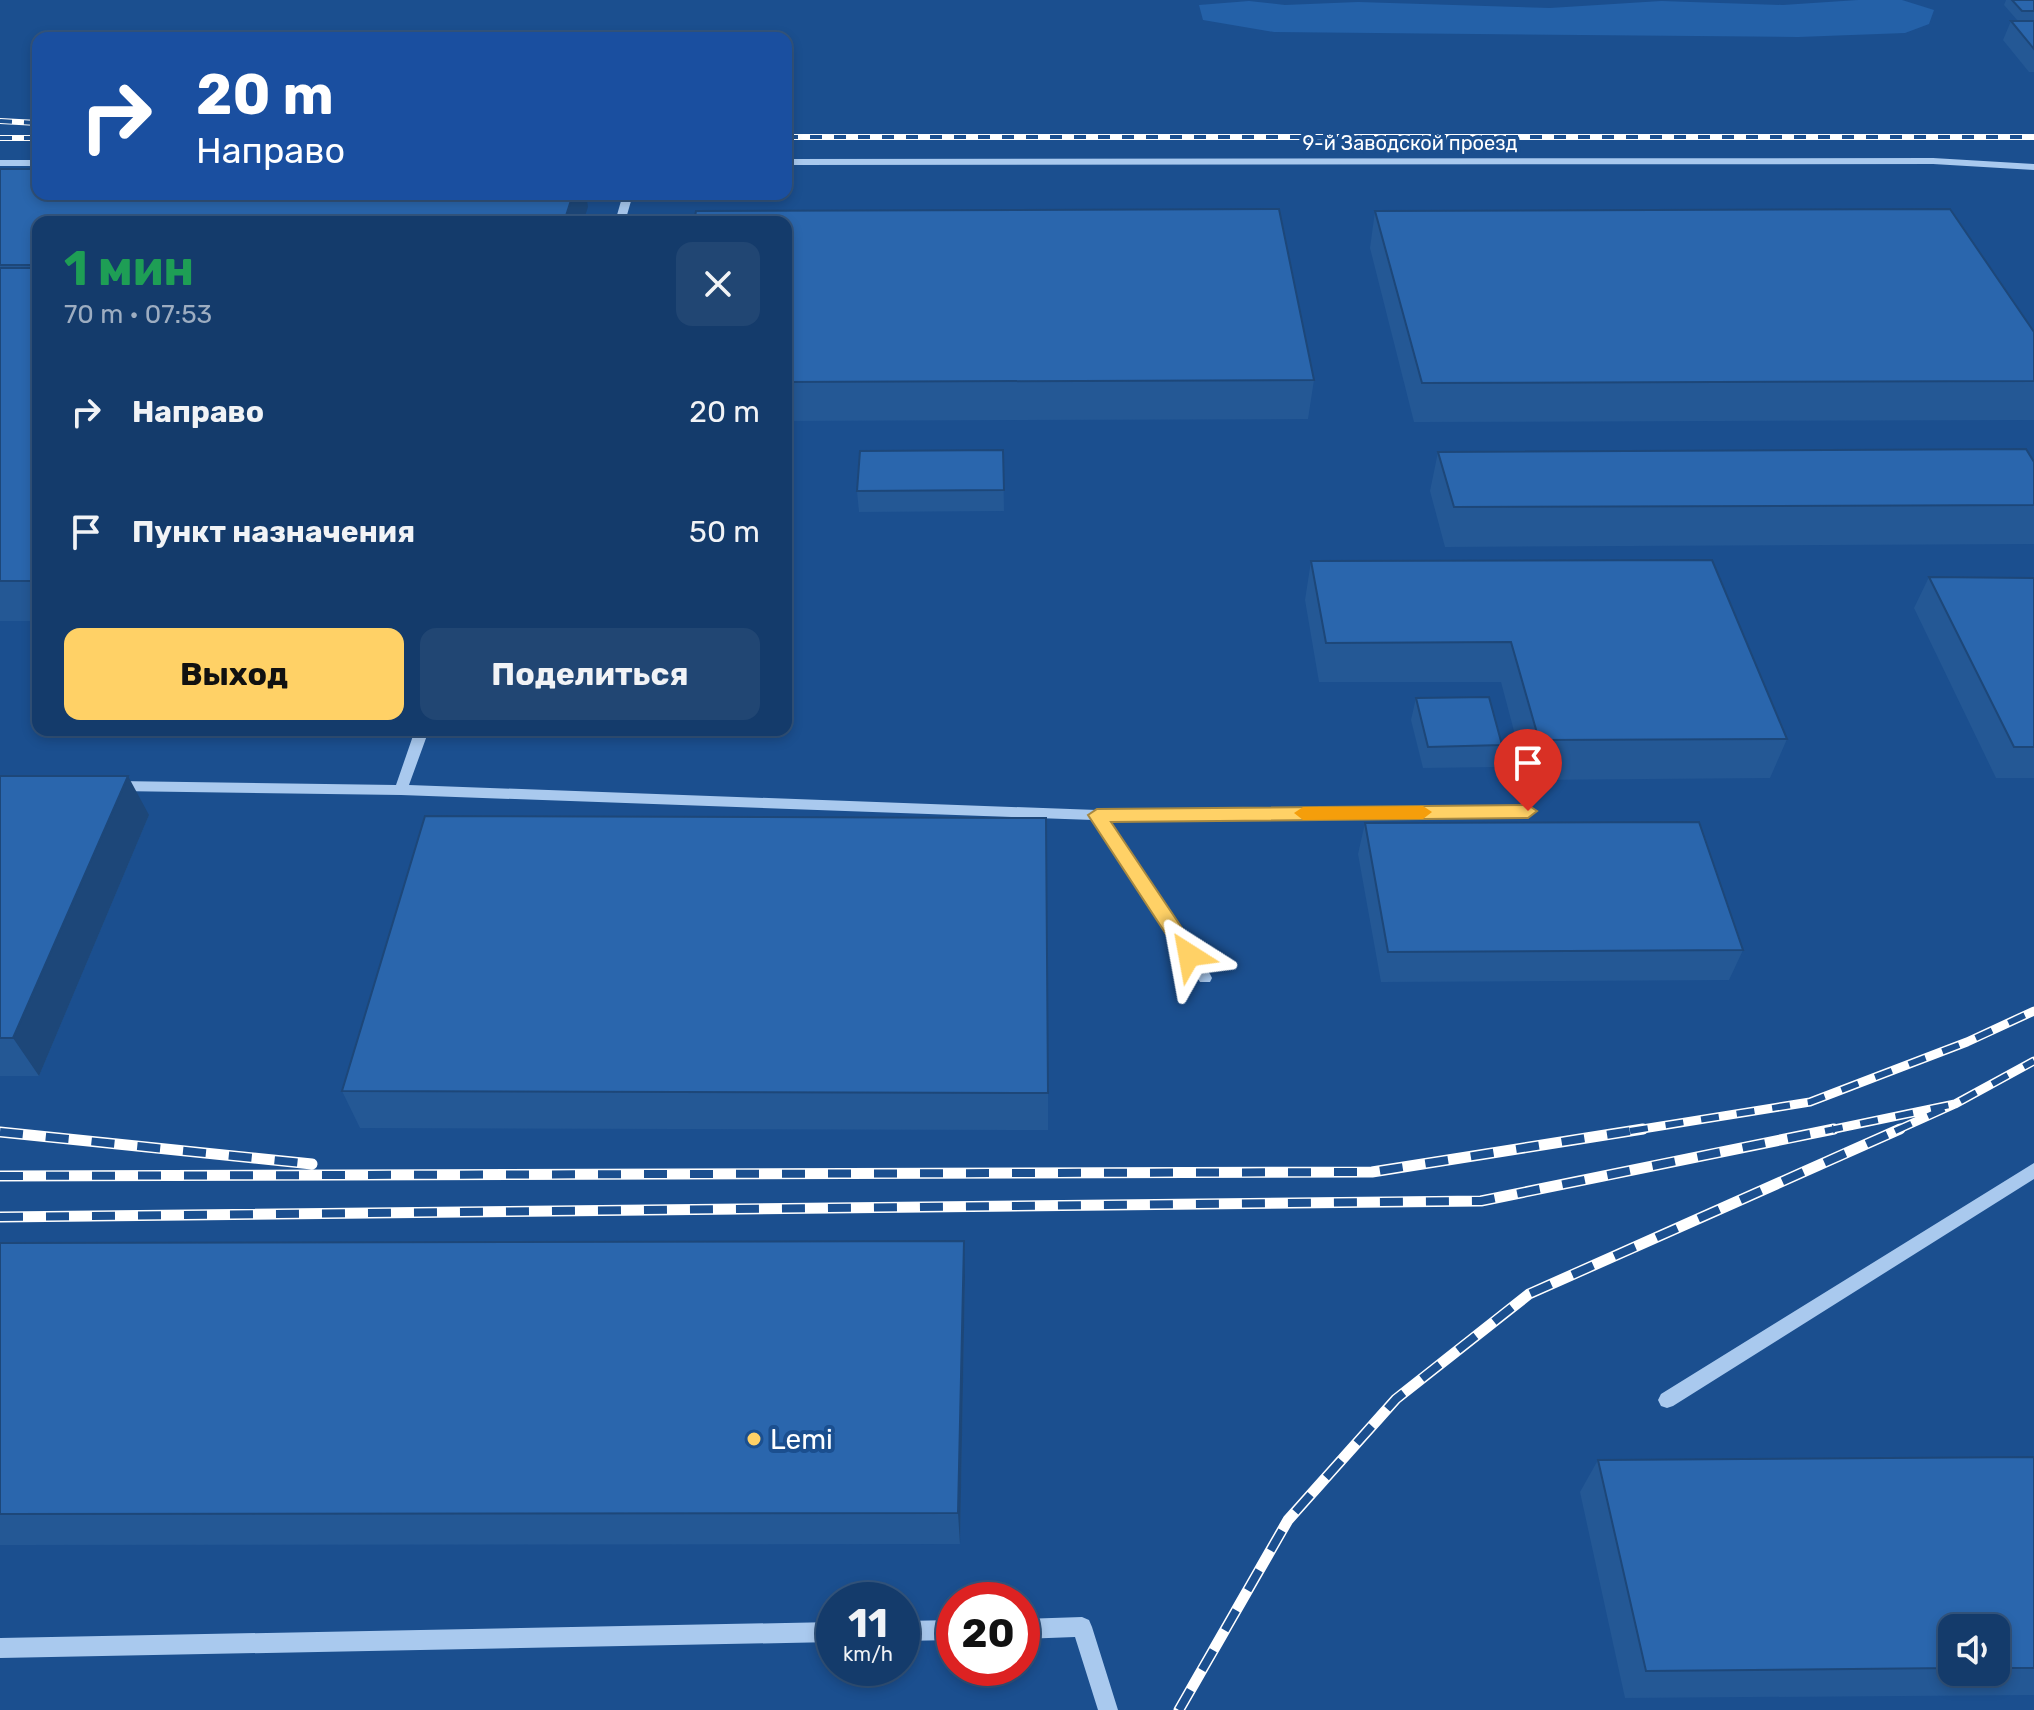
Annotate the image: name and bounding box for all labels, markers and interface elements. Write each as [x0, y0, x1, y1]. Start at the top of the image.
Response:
text: 20 m [196, 62, 334, 128]
icon: right [64, 64, 168, 168]
text: Направо [196, 129, 345, 172]
street label: 9-й Заводской проезд [1302, 131, 1518, 155]
text: 1 мин [64, 240, 194, 297]
button: close [676, 242, 760, 326]
text: 70 m · 07:53 [64, 299, 212, 330]
icon: right [64, 390, 108, 434]
text: Направо [132, 394, 264, 430]
text: 20 m [689, 394, 760, 430]
icon: arrive [64, 510, 108, 554]
text: Пункт назначения [132, 514, 415, 550]
text: 50 m [689, 514, 760, 550]
button: Выход [64, 628, 404, 720]
button: Поделиться [420, 628, 760, 720]
pin [1494, 729, 1562, 811]
icon: arrive [1506, 741, 1550, 785]
position arrow [1147, 913, 1231, 997]
place label: Lemi [770, 1423, 833, 1456]
marker: Lemi [745, 1430, 763, 1448]
speed limit sign: 20 [936, 1582, 1040, 1686]
text: 11 [848, 1600, 888, 1647]
map controls [1938, 1614, 2010, 1686]
button: sound [1938, 1614, 2010, 1686]
text: km/h [843, 1642, 893, 1666]

